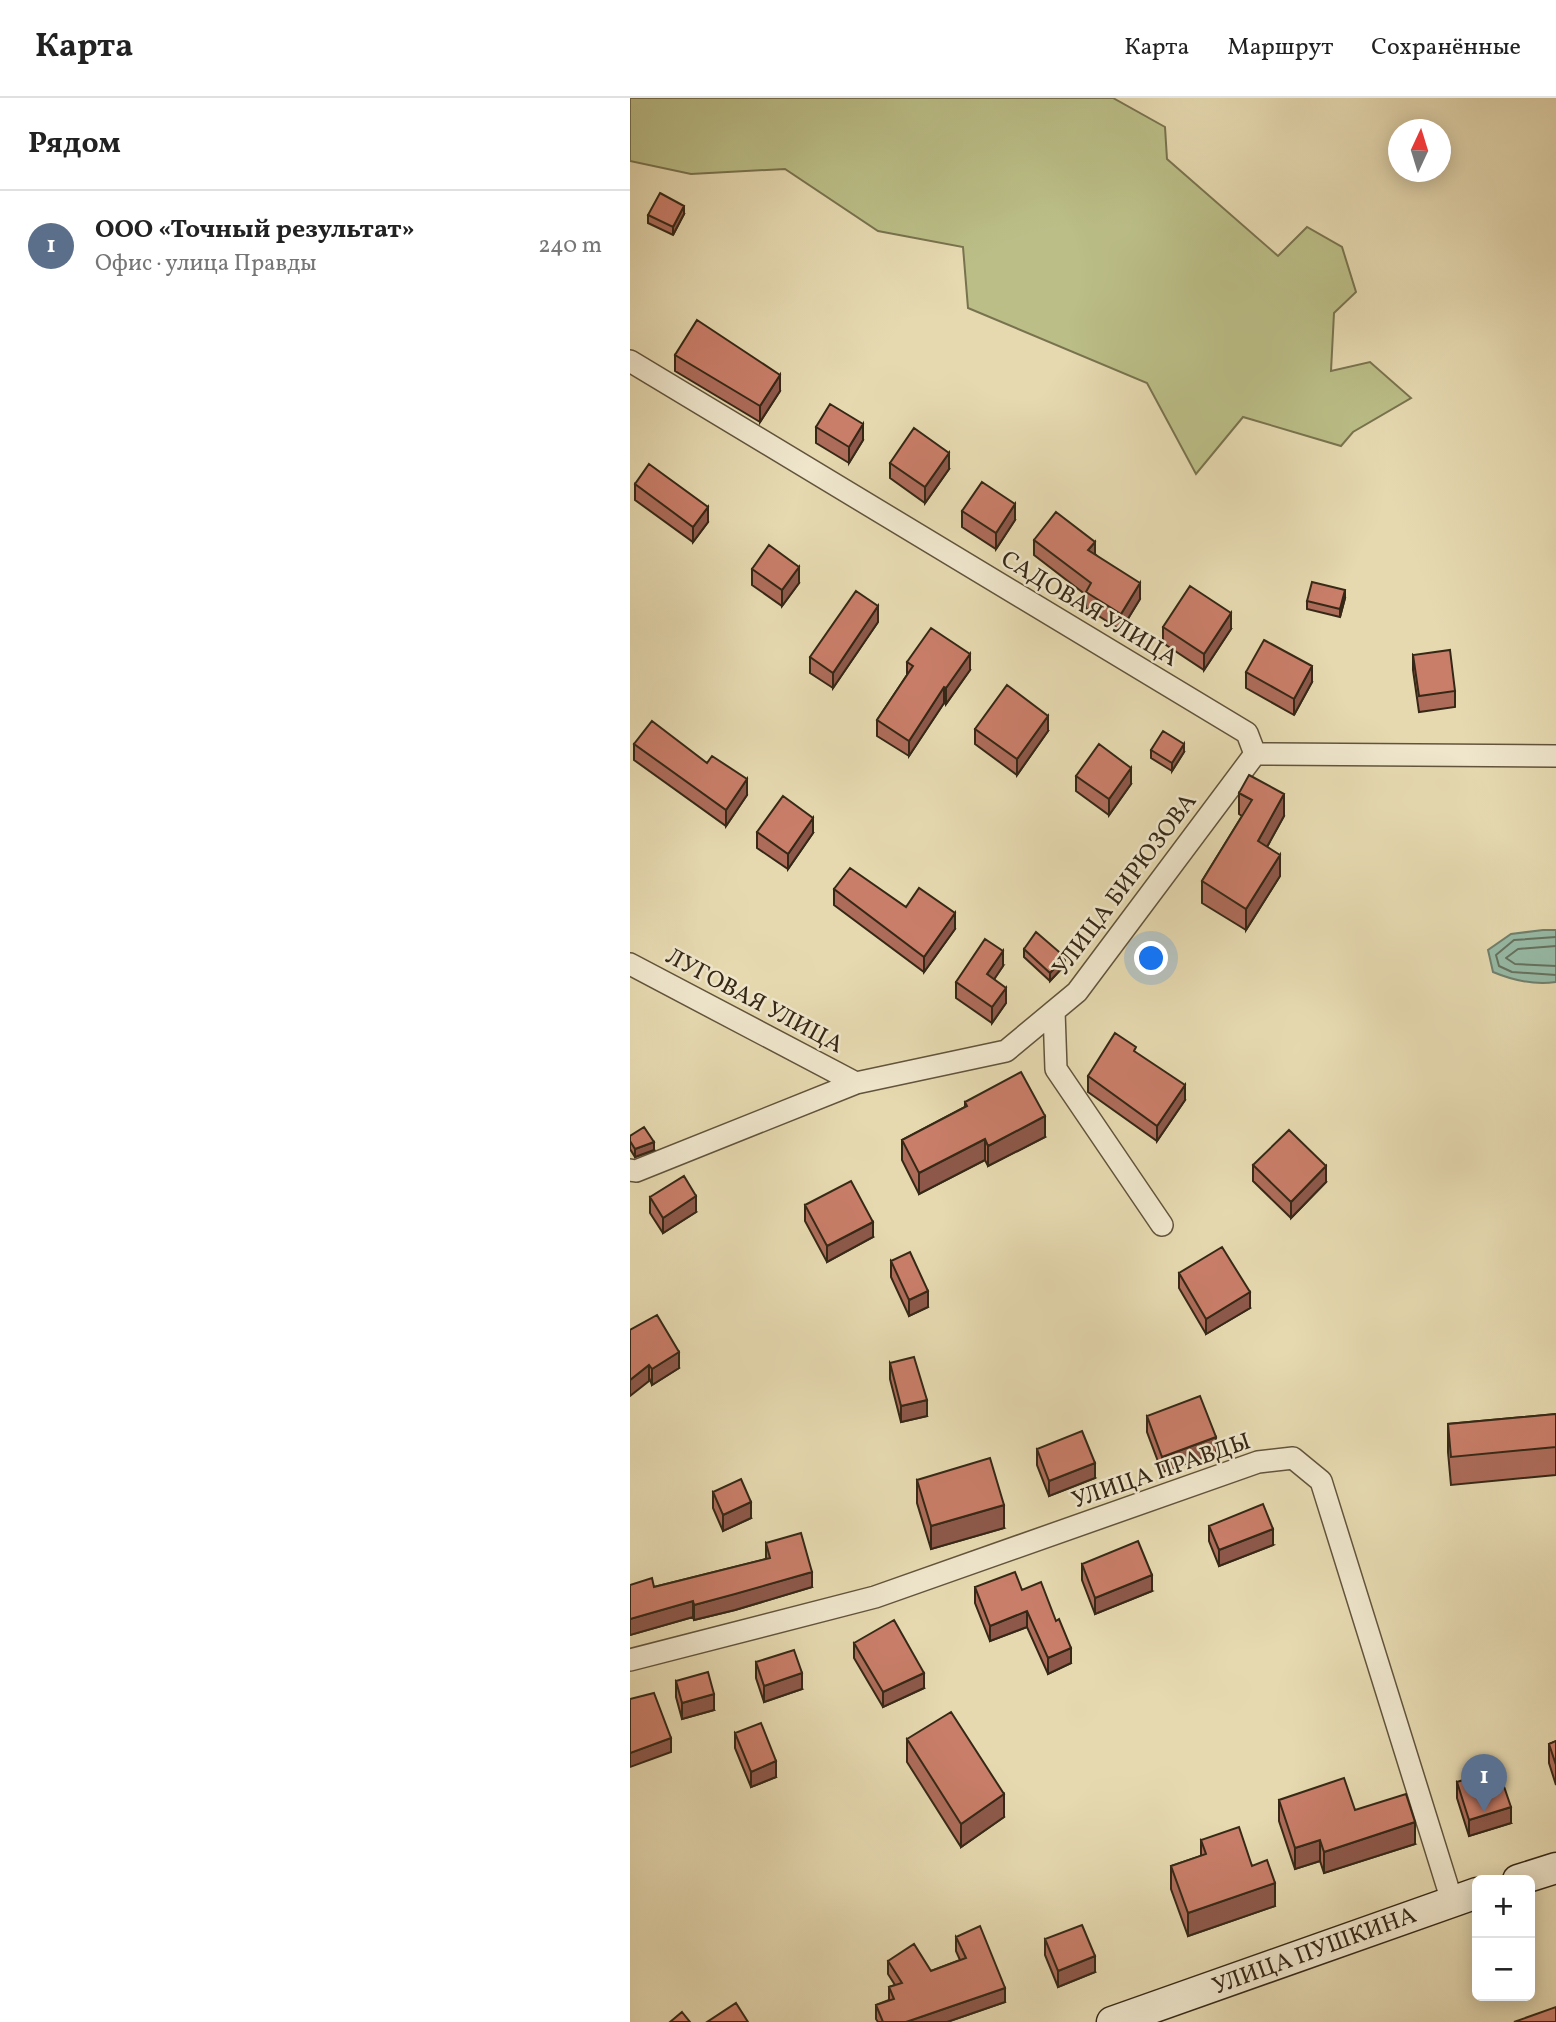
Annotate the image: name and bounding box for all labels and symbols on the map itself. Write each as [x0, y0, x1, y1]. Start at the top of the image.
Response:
north arrow [1388, 119, 1451, 182]
street label: САДОВАЯ УЛИЦА [994, 543, 1184, 676]
street label: УЛИЦА БИРЮЗОВА [1045, 787, 1206, 984]
street label: ЛУГОВАЯ УЛИЦА [659, 941, 849, 1063]
your location [1134, 941, 1168, 975]
street label: УЛИЦА ПРАВДЫ [1068, 1425, 1256, 1518]
pin: 1 [1461, 1754, 1507, 1812]
street label: УЛИЦА ПУШКИНА [1208, 1899, 1421, 2005]

